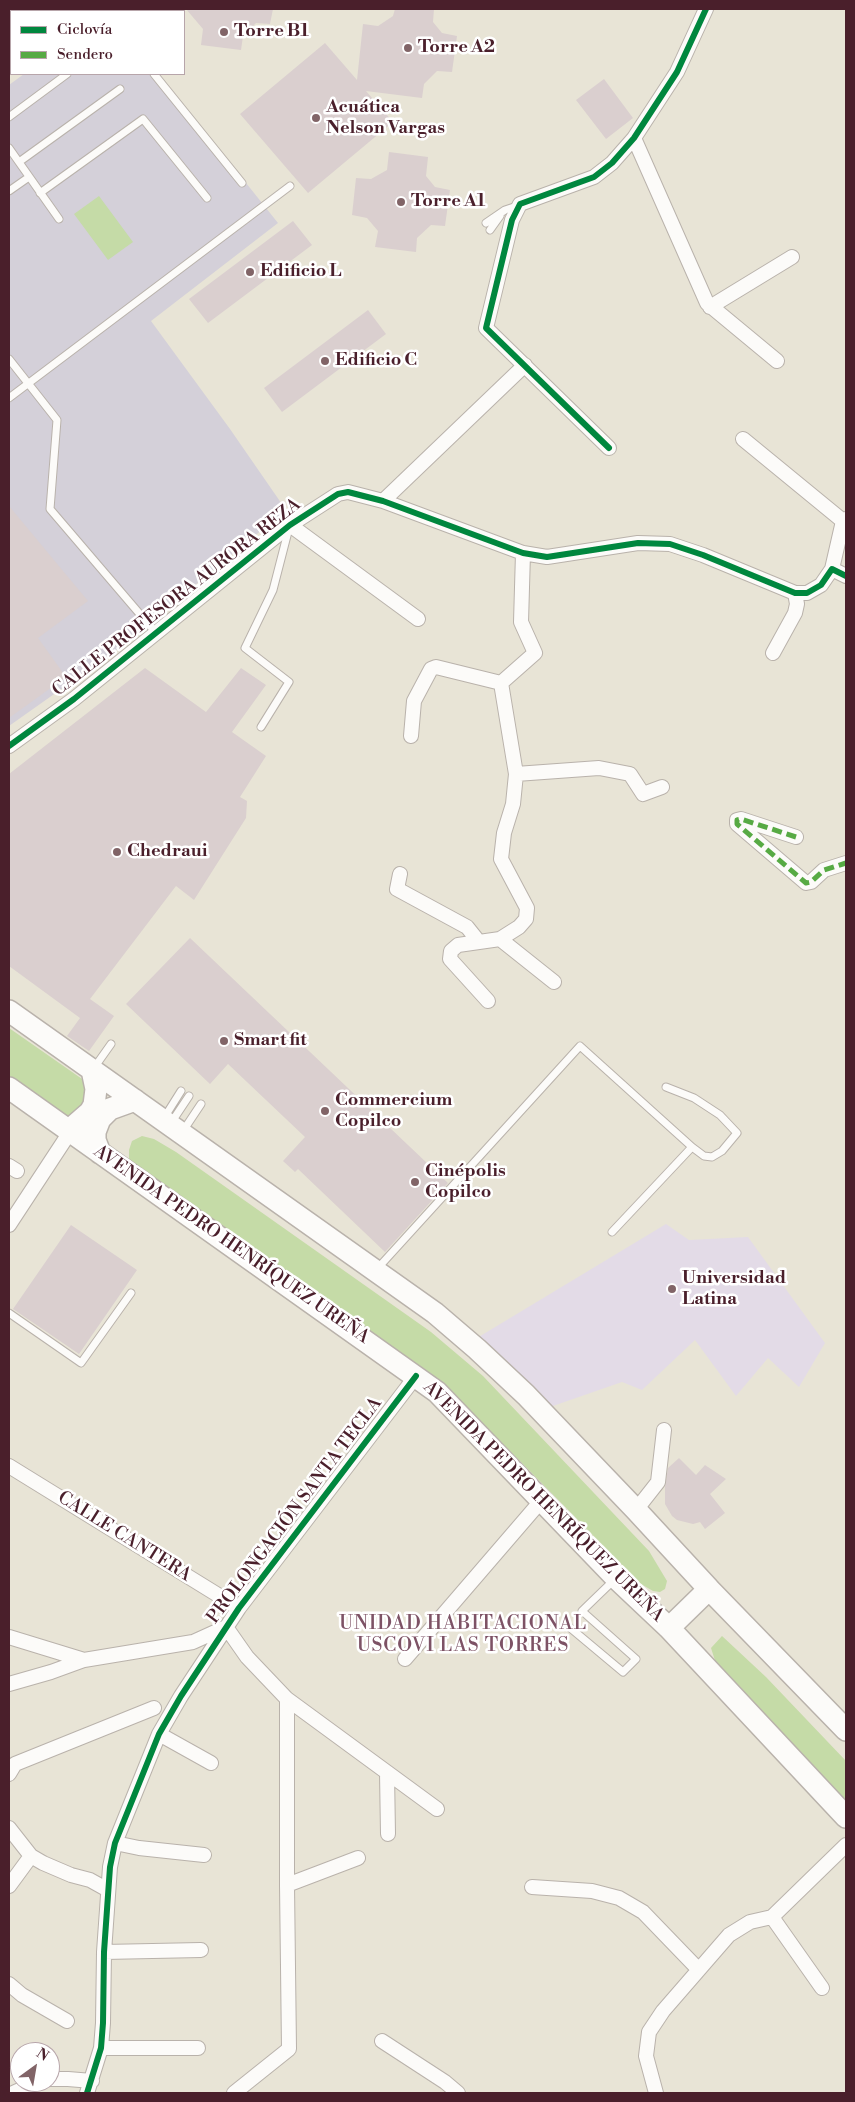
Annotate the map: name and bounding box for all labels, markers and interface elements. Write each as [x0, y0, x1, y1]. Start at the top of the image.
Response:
legend [10, 10, 185, 75]
text: Ciclovía [57, 20, 112, 39]
place label: Torre B1 [234, 21, 309, 43]
marker: Torre B1 [218, 26, 230, 38]
place label: Torre A2 [418, 37, 495, 59]
marker: Torre A2 [402, 42, 414, 54]
text: Sendero [57, 45, 113, 64]
place label: Acuática Nelson Vargas [326, 97, 445, 140]
marker: Acuática Nelson Vargas [310, 112, 322, 124]
place label: Torre A1 [411, 191, 485, 213]
marker: Torre A1 [395, 196, 407, 208]
place label: Edificio L [260, 261, 342, 283]
marker: Edificio L [244, 266, 256, 278]
place label: Edificio C [335, 350, 417, 372]
marker: Edificio C [319, 355, 331, 367]
street label: CALLE PROFESORA AURORA REZA [49, 494, 305, 702]
place label: Chedraui [127, 841, 207, 863]
marker: Chedraui [111, 846, 123, 858]
place label: Smart fit [234, 1030, 307, 1052]
marker: Smart fit [218, 1035, 230, 1047]
place label: Commercium Copilco [335, 1090, 452, 1132]
marker: Commercium Copilco [319, 1105, 331, 1117]
street label: AVENIDA PEDRO HENRÍQUEZ UREÑA [89, 1141, 373, 1349]
place label: Cinépolis Copilco [425, 1161, 506, 1204]
marker: Cinépolis Copilco [409, 1176, 421, 1188]
place label: Universidad Latina [682, 1268, 786, 1310]
marker: Universidad Latina [666, 1283, 678, 1295]
street label: AVENIDA PEDRO HENRÍQUEZ UREÑA [418, 1377, 668, 1627]
street label: PROLONGACIÓN SANTA TECLA [203, 1394, 387, 1628]
street label: CALLE CANTERA [53, 1487, 195, 1587]
district label: UNIDAD HABITACIONAL USCOVI LAS TORRES [337, 1613, 589, 1657]
north arrow [10, 2042, 60, 2092]
text: N [33, 2045, 52, 2066]

